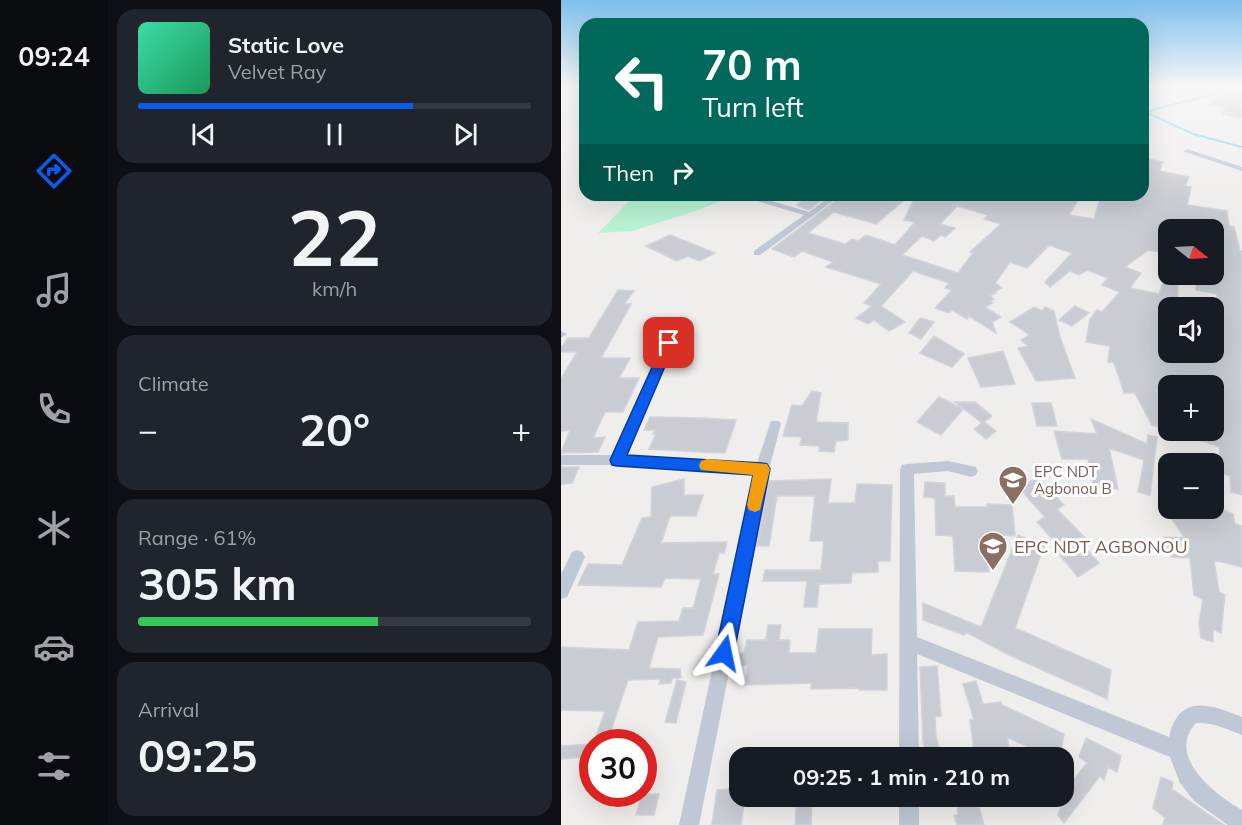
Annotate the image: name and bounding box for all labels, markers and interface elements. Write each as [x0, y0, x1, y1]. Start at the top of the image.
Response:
text: Static Love [228, 31, 344, 59]
text: 70 m [702, 38, 802, 91]
text: 09:24 [18, 39, 90, 73]
icon: left [603, 42, 681, 120]
text: Velvet Ray [228, 59, 326, 84]
text: Turn left [702, 90, 804, 124]
icon: previous [187, 118, 220, 151]
icon: pause [318, 118, 351, 151]
icon: next [449, 118, 482, 151]
icon: directions [33, 150, 75, 192]
icon: right [666, 156, 699, 189]
text: Then [603, 159, 654, 187]
text: 22 [288, 188, 381, 286]
north arrow [1158, 219, 1224, 285]
map controls [1158, 219, 1224, 519]
icon: music [33, 269, 75, 311]
text: km/h [312, 276, 357, 301]
button: sound [1158, 297, 1224, 363]
pin [643, 317, 694, 368]
icon: arrive [652, 326, 685, 359]
text: Climate [138, 371, 209, 396]
button: + [1158, 375, 1224, 441]
icon: phone [33, 388, 75, 430]
text: 20° [299, 401, 370, 457]
text: − [138, 409, 158, 450]
text: + [511, 409, 531, 450]
button: − [1158, 453, 1224, 519]
place label: EPC NDT Agbonou B [1034, 462, 1112, 498]
school or university icon: EPC NDT Agbonou B [997, 464, 1029, 506]
icon: climate [33, 507, 75, 549]
text: Range · 61% [138, 525, 256, 550]
school or university icon: EPC NDT AGBONOU [977, 530, 1009, 572]
place label: EPC NDT AGBONOU [1014, 535, 1188, 558]
text: 305 km [138, 555, 297, 611]
position arrow [692, 621, 756, 685]
icon: car [33, 626, 75, 668]
text: Arrival [138, 697, 199, 722]
text: 09:25 [138, 727, 257, 783]
speed limit sign: 30 [579, 729, 657, 807]
icon: filters [33, 745, 75, 787]
text: 09:25 · 1 min · 210 m [793, 763, 1010, 791]

